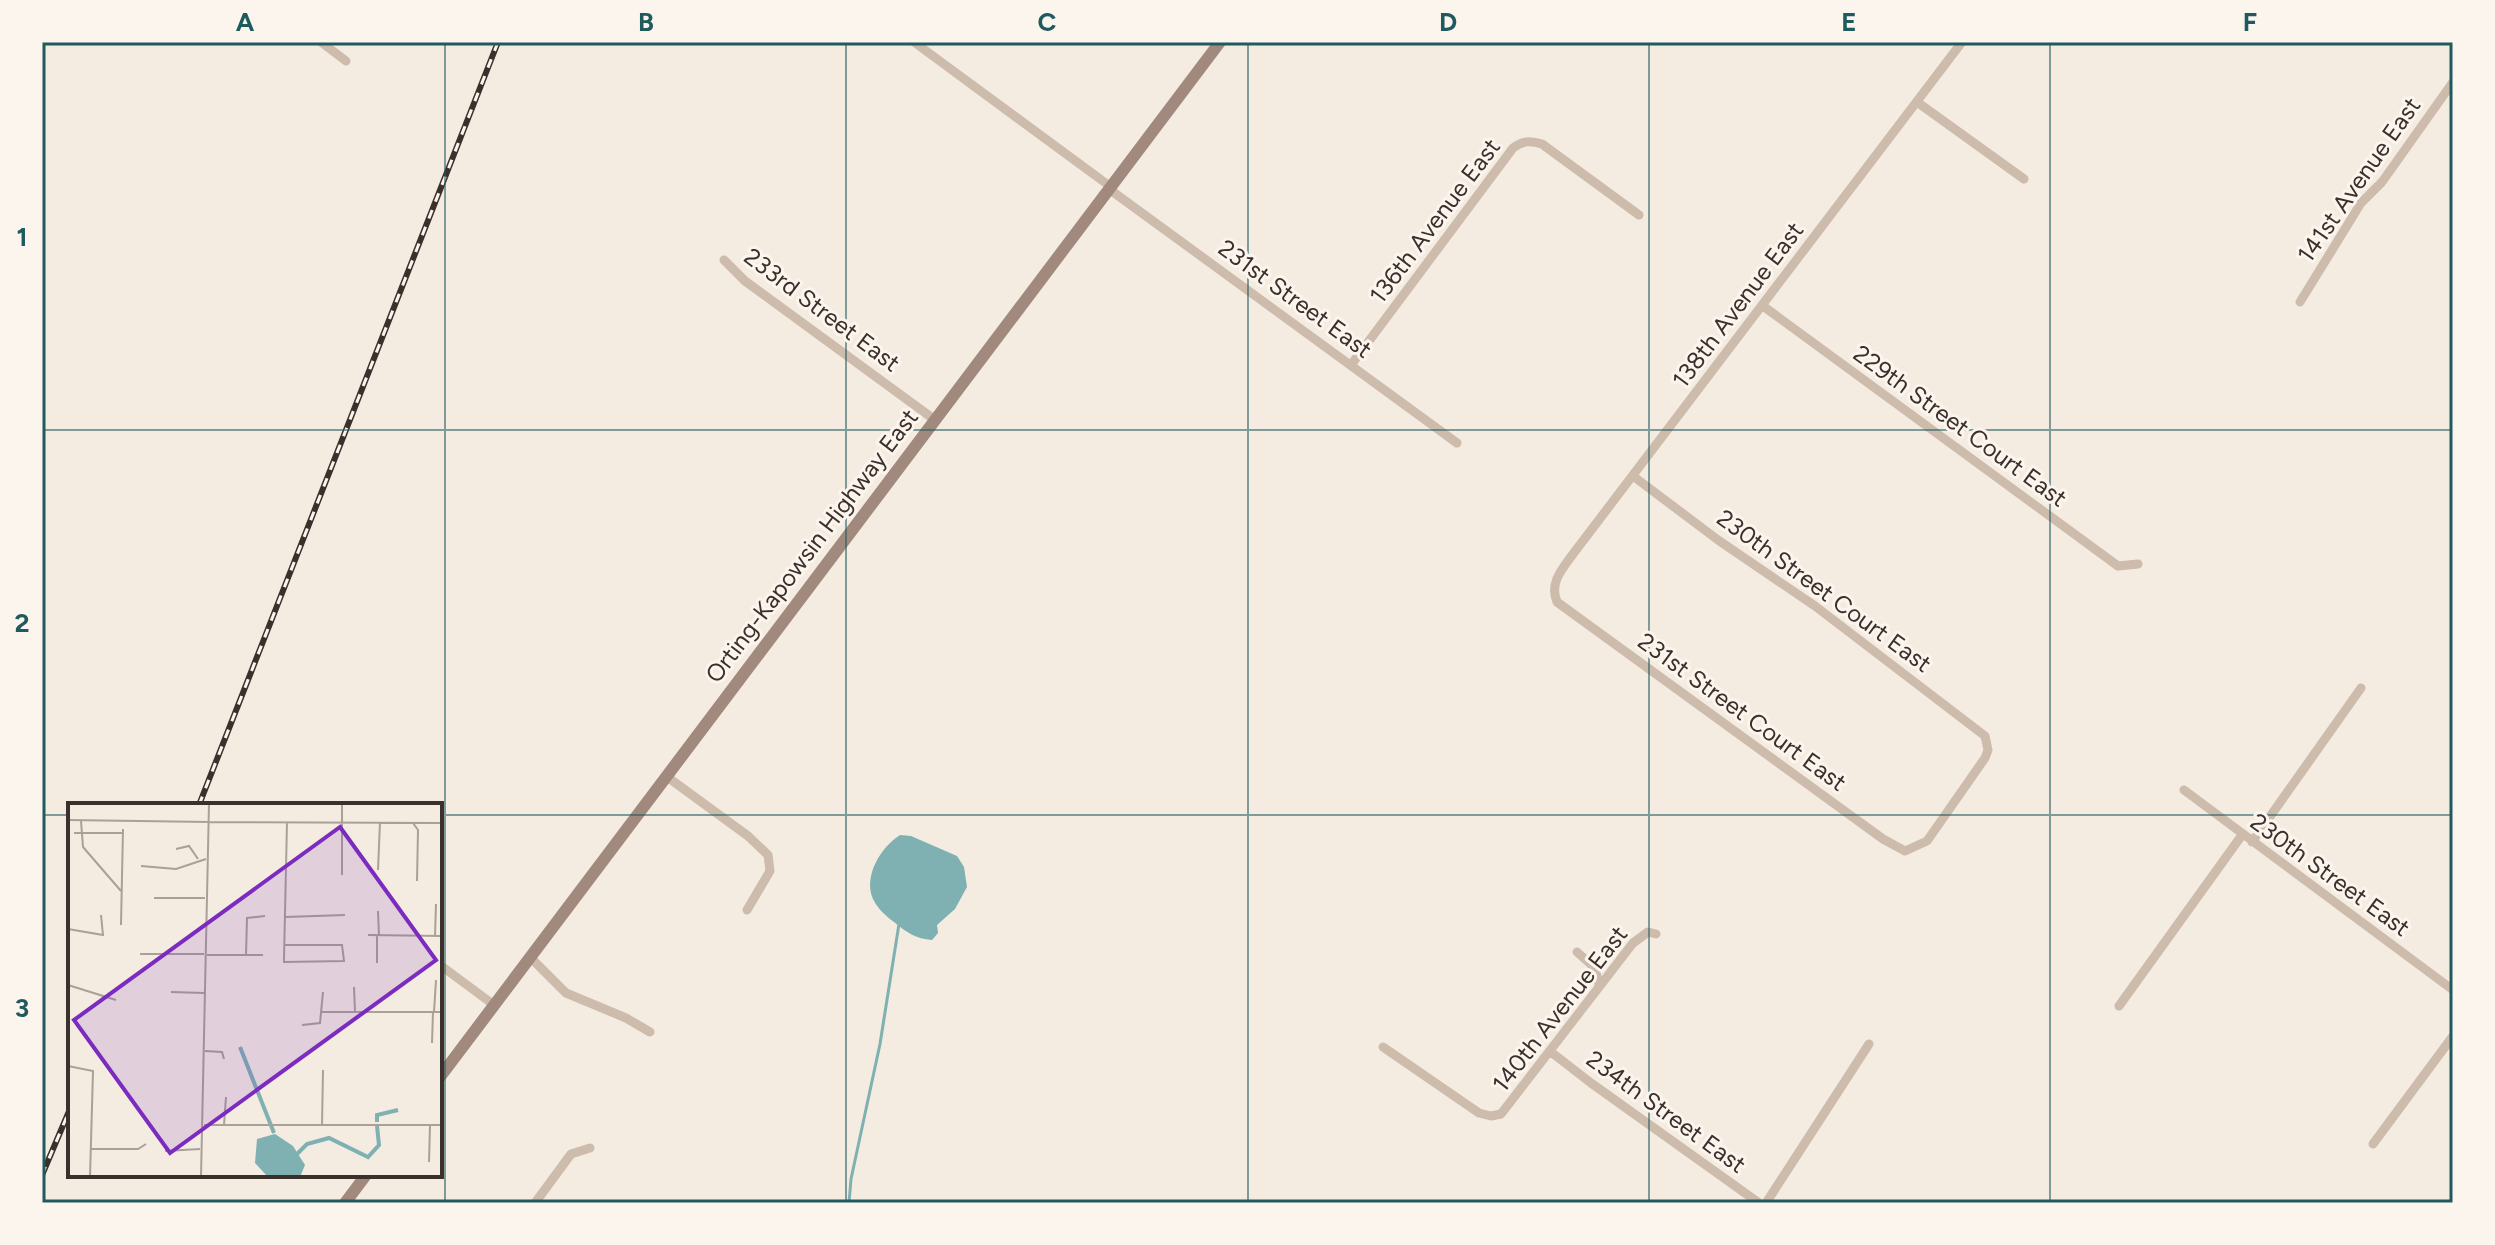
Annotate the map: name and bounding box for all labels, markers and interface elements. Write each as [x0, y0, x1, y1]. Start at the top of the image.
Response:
text: A [236, 6, 255, 38]
text: B [638, 6, 654, 38]
text: C [1038, 6, 1057, 38]
text: D [1439, 6, 1457, 38]
text: E [1841, 6, 1857, 38]
text: F [2243, 6, 2257, 38]
street label: 141st Avenue East [2291, 92, 2426, 268]
street label: 136th Avenue East [1363, 133, 1506, 309]
street label: 138th Avenue East [1666, 216, 1809, 393]
text: 1 [17, 221, 27, 253]
street label: 231st Street East [1213, 233, 1378, 364]
street label: 233rd Street East [739, 242, 906, 378]
street label: 229th Street Court East [1848, 339, 2073, 513]
street label: Orting-Kapowsin Highway East [699, 403, 924, 688]
street label: 230th Street Court East [1711, 503, 1937, 678]
text: 2 [14, 607, 30, 639]
street label: 231st Street Court East [1633, 626, 1852, 797]
inset map [68, 803, 442, 1177]
street label: 230th Street East [2245, 807, 2416, 942]
street label: 140th Avenue East [1486, 920, 1633, 1097]
text: 3 [15, 992, 29, 1024]
street label: 234th Street East [1581, 1044, 1752, 1179]

